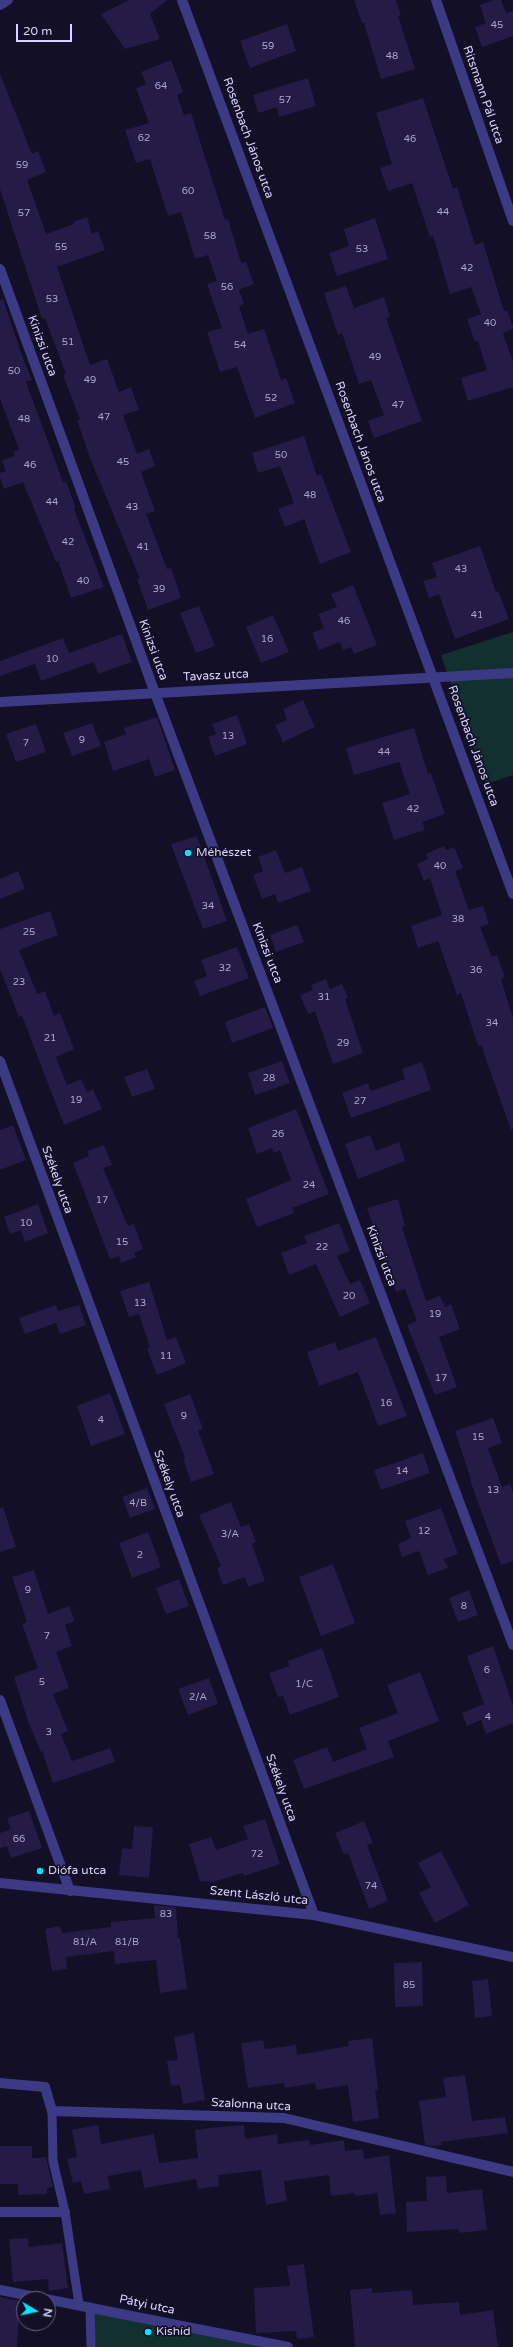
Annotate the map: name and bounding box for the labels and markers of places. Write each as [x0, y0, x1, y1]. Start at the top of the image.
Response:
place label: Méhészet [196, 846, 251, 860]
marker: Méhészet [183, 848, 193, 858]
place label: Diófa utca [48, 1864, 106, 1878]
marker: Diófa utca [35, 1866, 45, 1876]
place label: Kishíd [156, 2325, 191, 2339]
marker: Kishíd [143, 2327, 153, 2337]

